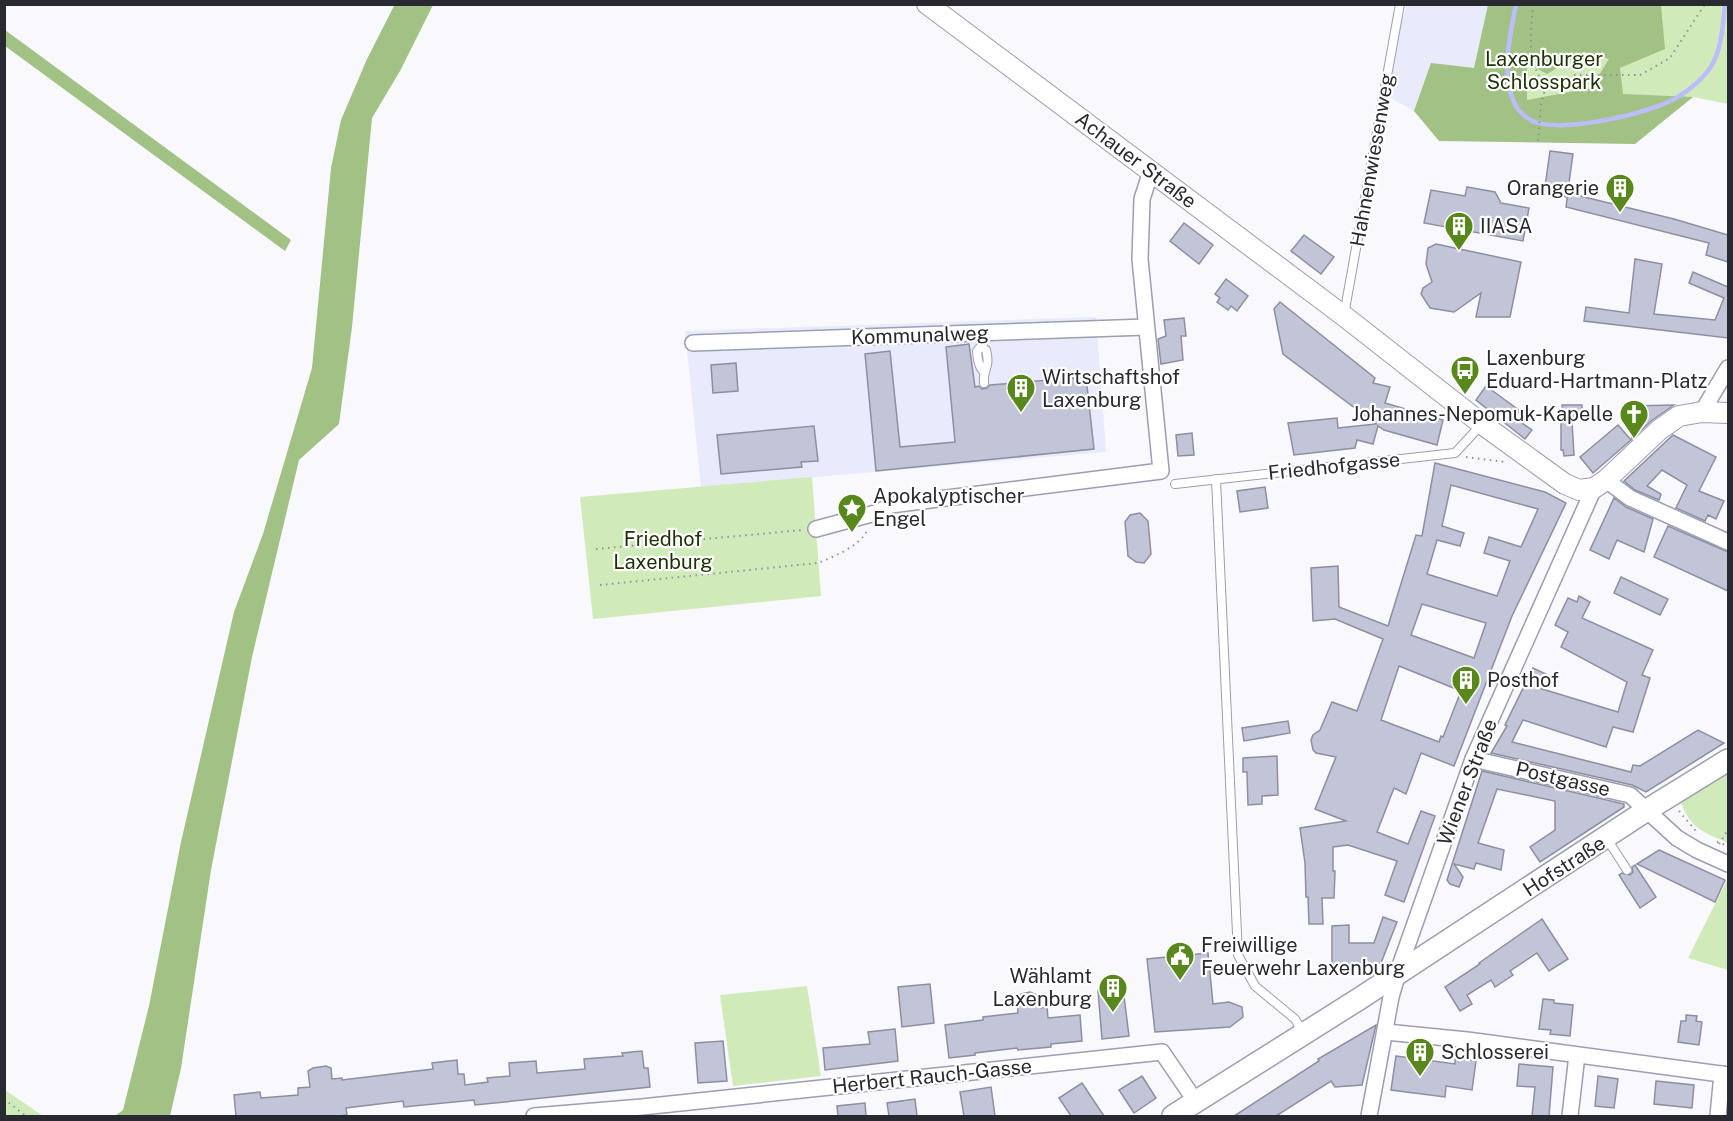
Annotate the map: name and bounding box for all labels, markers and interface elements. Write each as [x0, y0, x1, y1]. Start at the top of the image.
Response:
park label: Laxenburger Schlosspark [1485, 47, 1603, 94]
street label: Hahnenwiesenweg [1345, 71, 1399, 249]
street label: Achauer Straße [1071, 107, 1201, 213]
building icon: Orangerie [1604, 172, 1636, 214]
place label: Orangerie [1507, 176, 1599, 200]
building icon: IIASA [1443, 210, 1475, 252]
place label: IIASA [1480, 214, 1533, 238]
street label: Kommunalweg [851, 321, 989, 349]
place label: Laxenburg Eduard-Hartmann-Platz [1486, 346, 1707, 393]
bus stop icon: Laxenburg Eduard-Hartmann-Platz [1449, 354, 1481, 396]
place label: Wirtschaftshof Laxenburg [1042, 365, 1180, 412]
building icon: Wirtschaftshof Laxenburg [1005, 372, 1037, 414]
church icon: Johannes-Nepomuk-Kapelle [1618, 398, 1650, 440]
place label: Johannes-Nepomuk-Kapelle [1351, 402, 1613, 426]
street label: Friedhofgasse [1267, 447, 1401, 485]
place label: Apokalyptischer Engel [873, 484, 1025, 531]
place icon: Apokalyptischer Engel [836, 492, 868, 534]
park label: Friedhof Laxenburg [613, 527, 713, 574]
building icon: Posthof [1450, 664, 1482, 706]
place label: Posthof [1487, 668, 1559, 692]
street label: Wiener Straße [1432, 715, 1502, 849]
street label: Postgasse [1513, 756, 1613, 802]
street label: Hofstraße [1518, 831, 1610, 901]
place label: Freiwillige Feuerwehr Laxenburg [1201, 933, 1405, 980]
public building icon: Freiwillige Feuerwehr Laxenburg [1164, 940, 1196, 982]
place label: Wählamt Laxenburg [993, 964, 1092, 1011]
building icon: Wählamt Laxenburg [1097, 972, 1129, 1014]
building icon: Schlosserei [1404, 1036, 1436, 1078]
place label: Schlosserei [1441, 1040, 1549, 1064]
street label: Herbert Rauch-Gasse [831, 1054, 1033, 1098]

